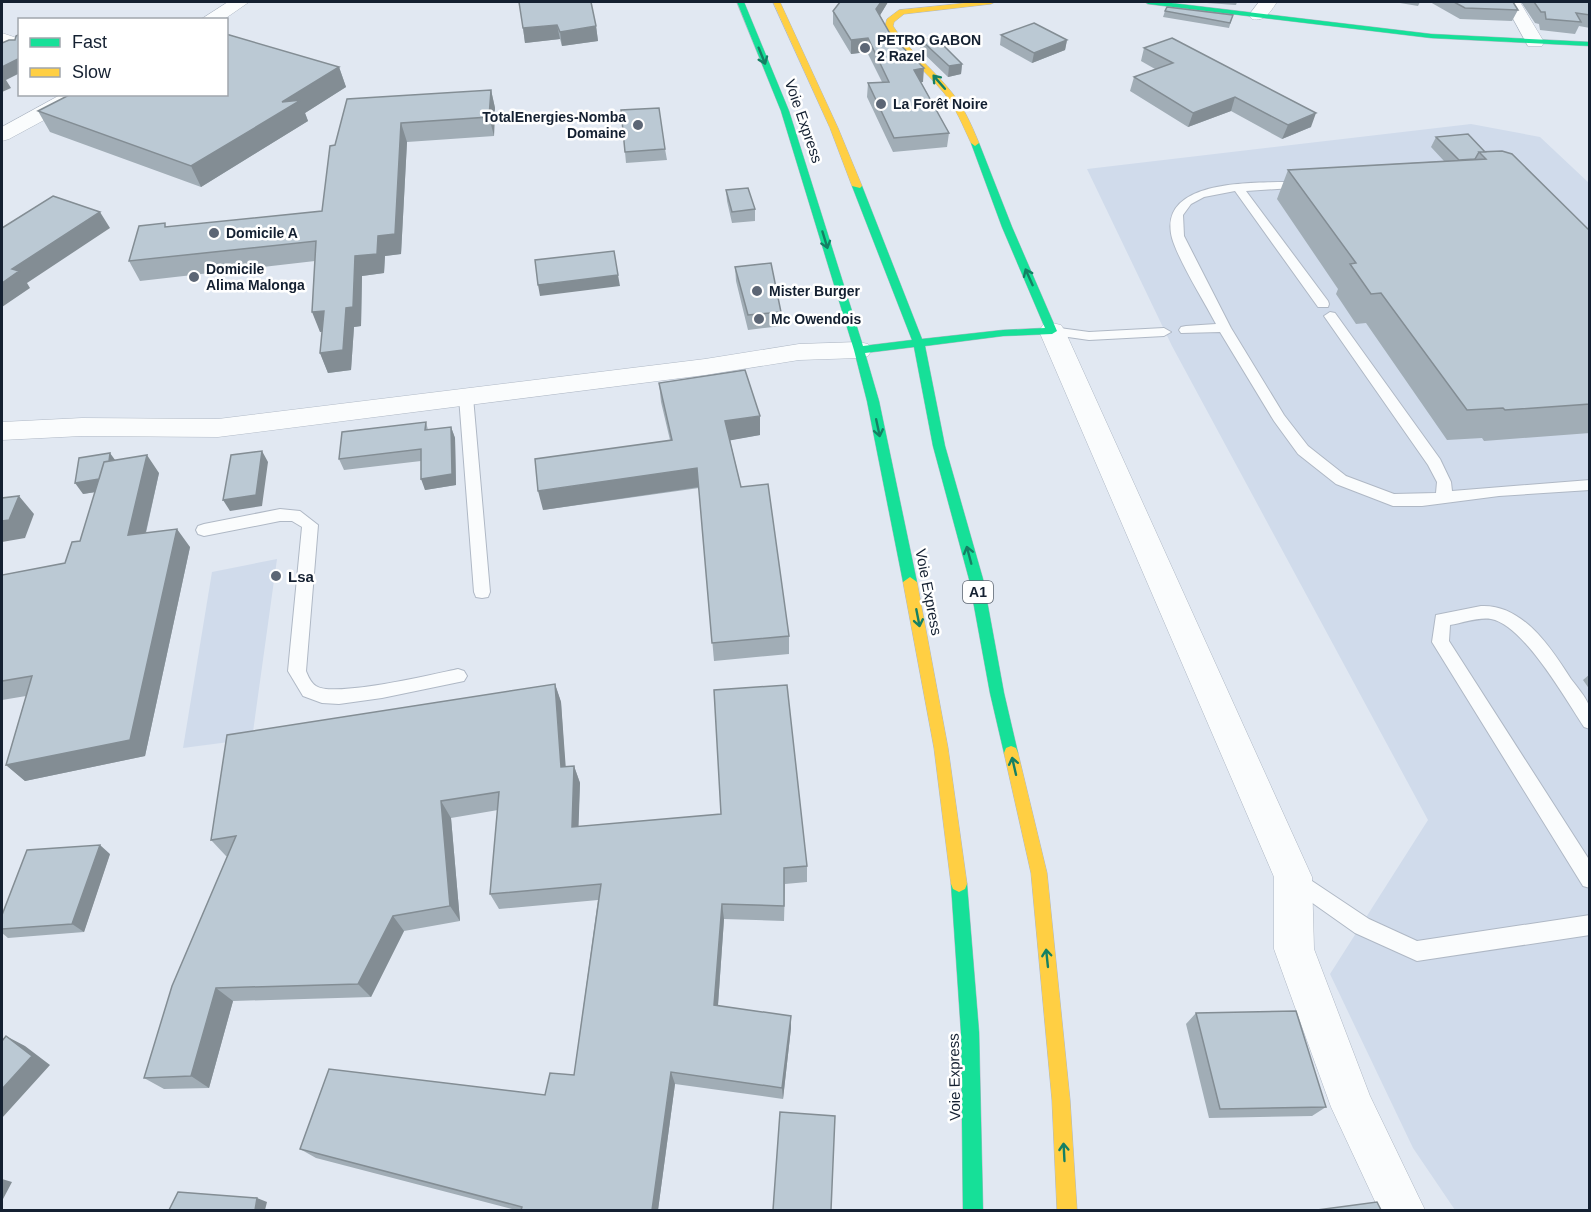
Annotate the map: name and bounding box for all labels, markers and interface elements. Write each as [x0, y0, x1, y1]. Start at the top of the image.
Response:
legend [18, 18, 228, 96]
text: Fast [72, 32, 107, 52]
place label: PETRO GABON 2 Razel [877, 32, 981, 64]
marker: PETRO GABON 2 Razel [858, 41, 872, 55]
one-way arrow [757, 46, 768, 64]
text: Slow [72, 62, 112, 82]
one-way arrow [932, 74, 945, 90]
street label: Voie Express [782, 77, 826, 165]
place label: La Forêt Noire [893, 96, 988, 112]
marker: La Forêt Noire [874, 97, 888, 111]
place label: TotalEnergies-Nomba Domaine [482, 109, 626, 141]
marker: TotalEnergies-Nomba Domaine [631, 118, 645, 132]
place label: Domicile A [226, 225, 298, 241]
marker: Domicile A [207, 226, 221, 240]
one-way arrow [820, 230, 831, 249]
place label: Domicile Alima Malonga [206, 261, 305, 293]
one-way arrow [1022, 269, 1034, 287]
marker: Domicile Alima Malonga [187, 270, 201, 284]
place label: Mister Burger [769, 283, 861, 299]
marker: Mister Burger [750, 284, 764, 298]
place label: Mc Owendois [771, 311, 861, 327]
marker: Mc Owendois [752, 312, 766, 326]
one-way arrow [873, 417, 884, 437]
one-way arrow [963, 546, 974, 565]
street label: Voie Express [912, 547, 946, 637]
place label: Lsa [288, 568, 315, 585]
marker: Lsa [269, 569, 283, 583]
road number: A1 [963, 581, 993, 603]
one-way arrow [913, 608, 924, 628]
one-way arrow [1008, 757, 1019, 776]
one-way arrow [1041, 948, 1052, 968]
street label: Voie Express [945, 1033, 963, 1121]
one-way arrow [1058, 1143, 1069, 1163]

